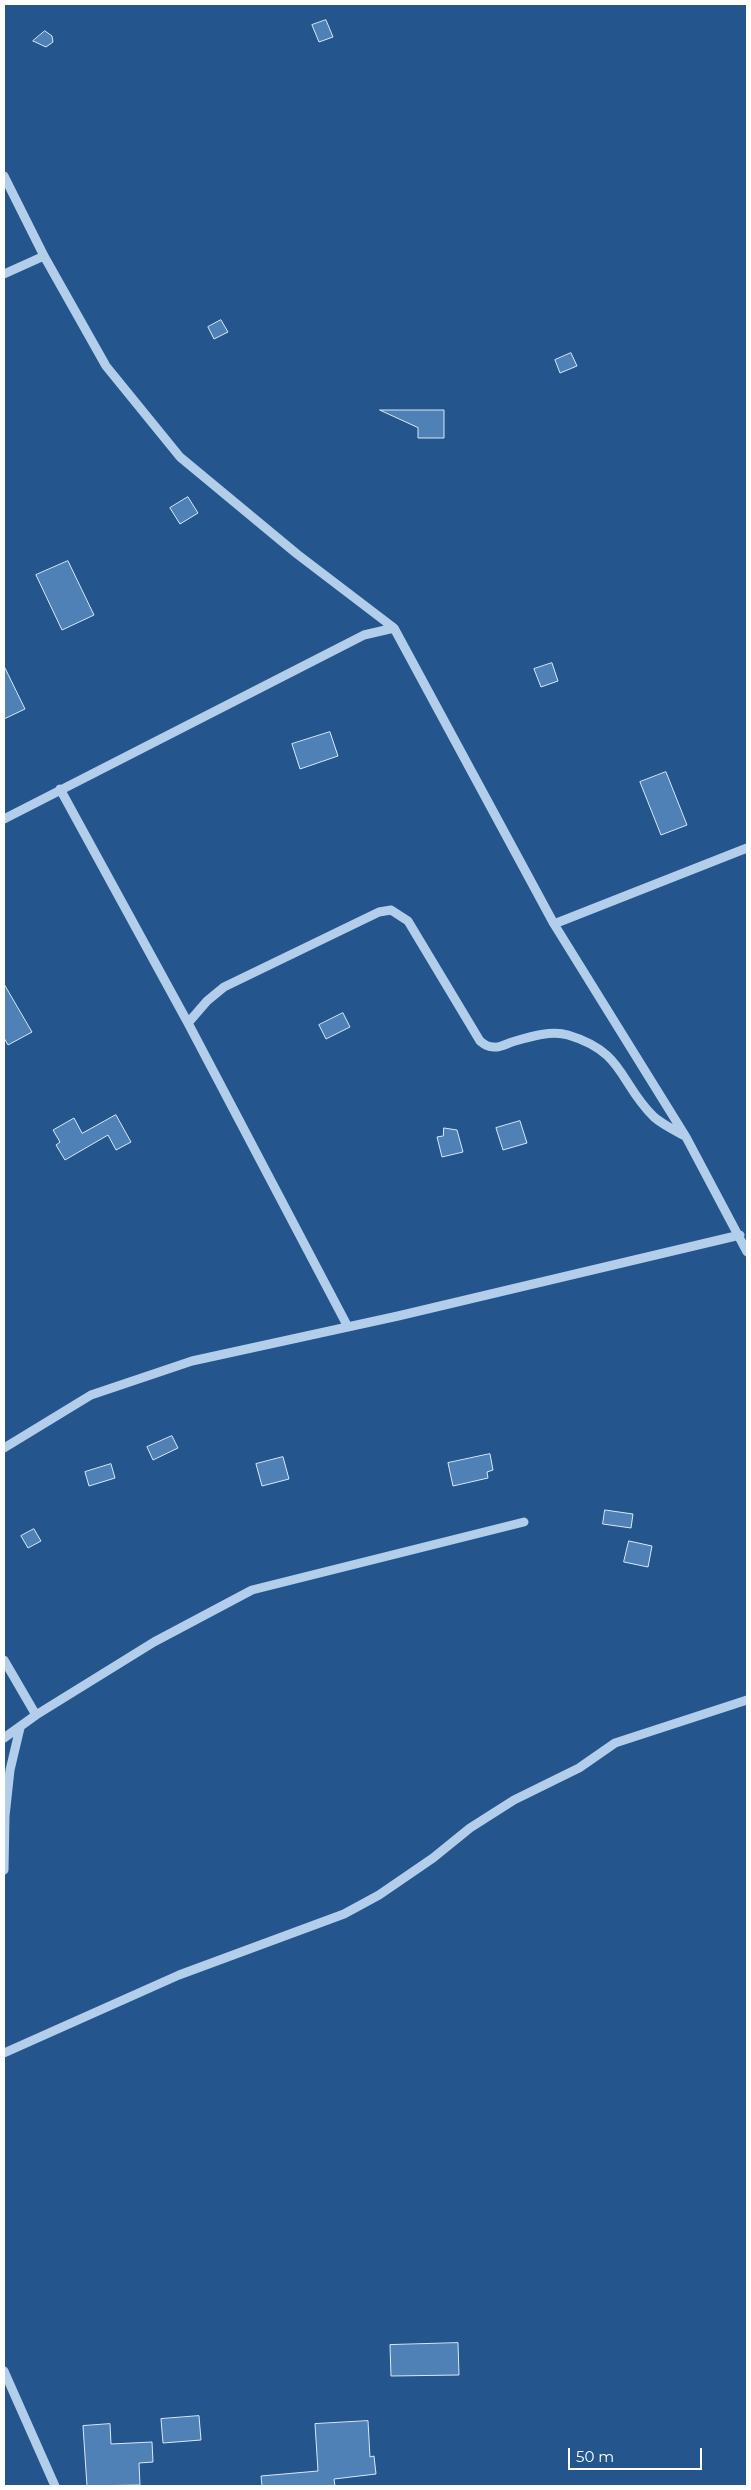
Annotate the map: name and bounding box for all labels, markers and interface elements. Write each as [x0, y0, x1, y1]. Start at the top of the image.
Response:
scale bar [571, 2438, 705, 2470]
text: 50 m [576, 2447, 614, 2466]

